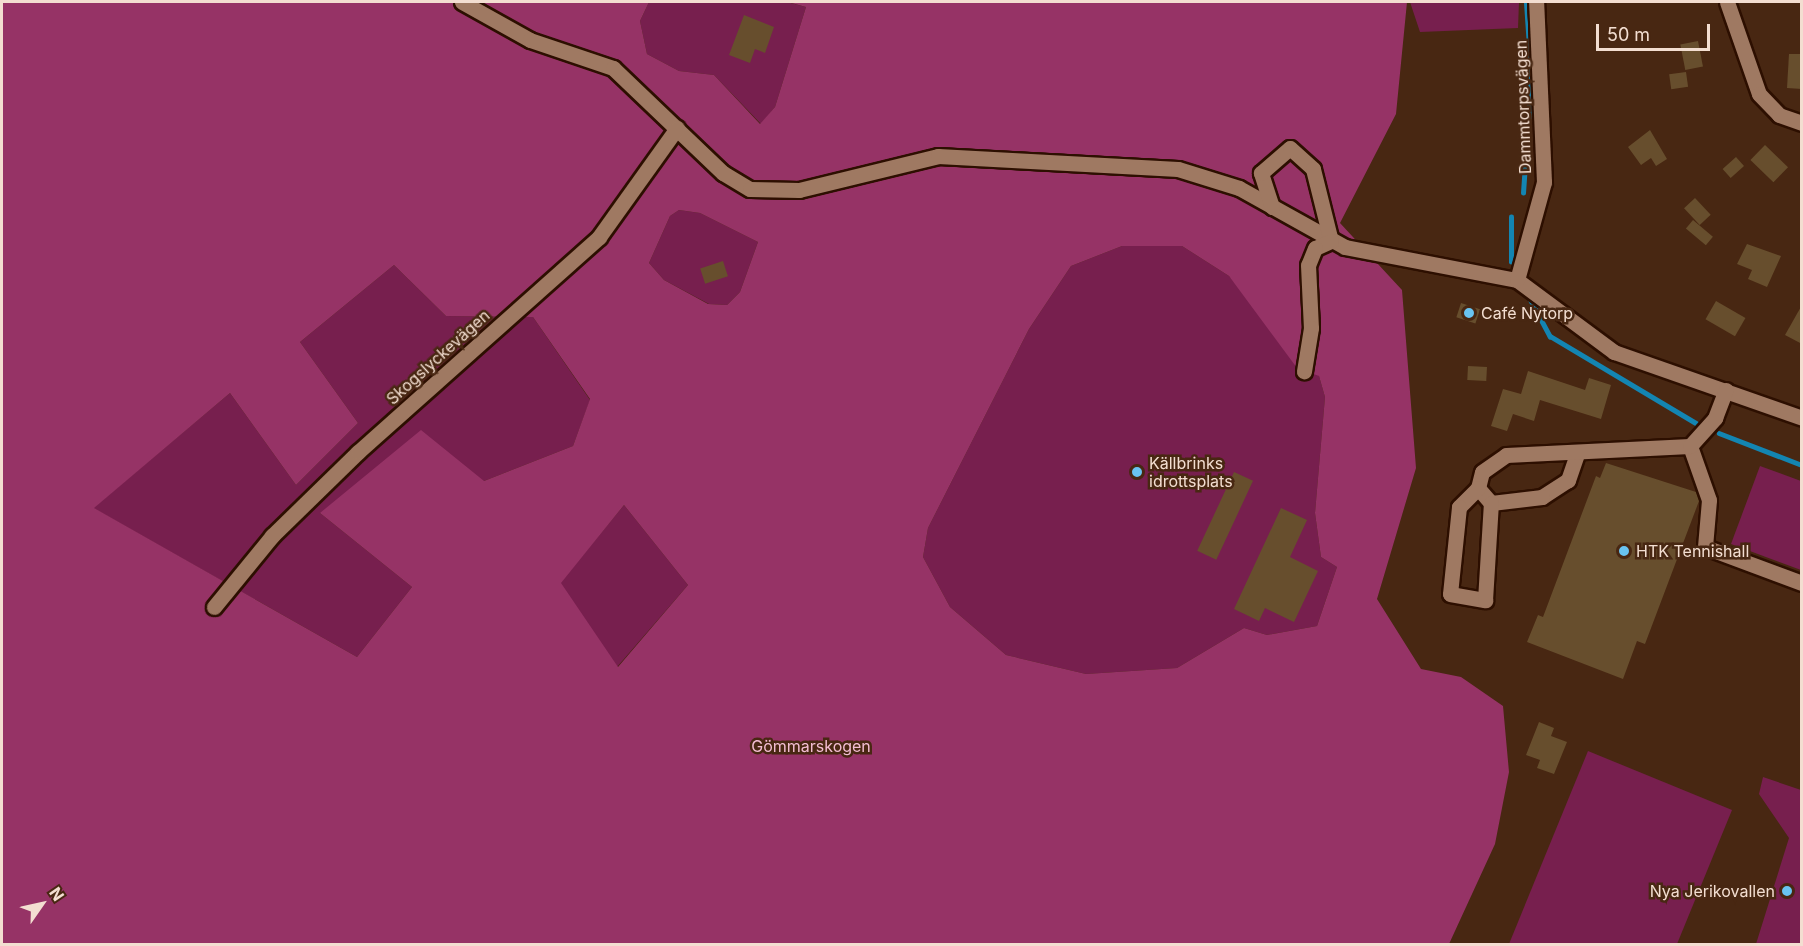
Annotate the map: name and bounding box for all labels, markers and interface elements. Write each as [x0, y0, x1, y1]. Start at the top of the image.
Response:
scale bar [1599, 12, 1713, 50]
text: 50 m [1607, 24, 1650, 45]
street label: Dammtorpsvägen [1511, 40, 1535, 174]
place label: Café Nytorp [1481, 303, 1573, 323]
street label: Skogslyckevägen [382, 306, 494, 408]
marker: Café Nytorp [1462, 306, 1476, 320]
place label: Källbrinks idrottsplats [1149, 453, 1233, 491]
marker: Källbrinks idrottsplats [1130, 465, 1144, 479]
place label: HTK Tennishall [1636, 541, 1749, 561]
marker: HTK Tennishall [1617, 544, 1631, 558]
park label: Gömmarskogen [751, 736, 871, 756]
north arrow [12, 874, 72, 934]
place label: Nya Jerikovallen [1650, 881, 1775, 901]
text: N [45, 883, 69, 905]
marker: Nya Jerikovallen [1780, 884, 1794, 898]

